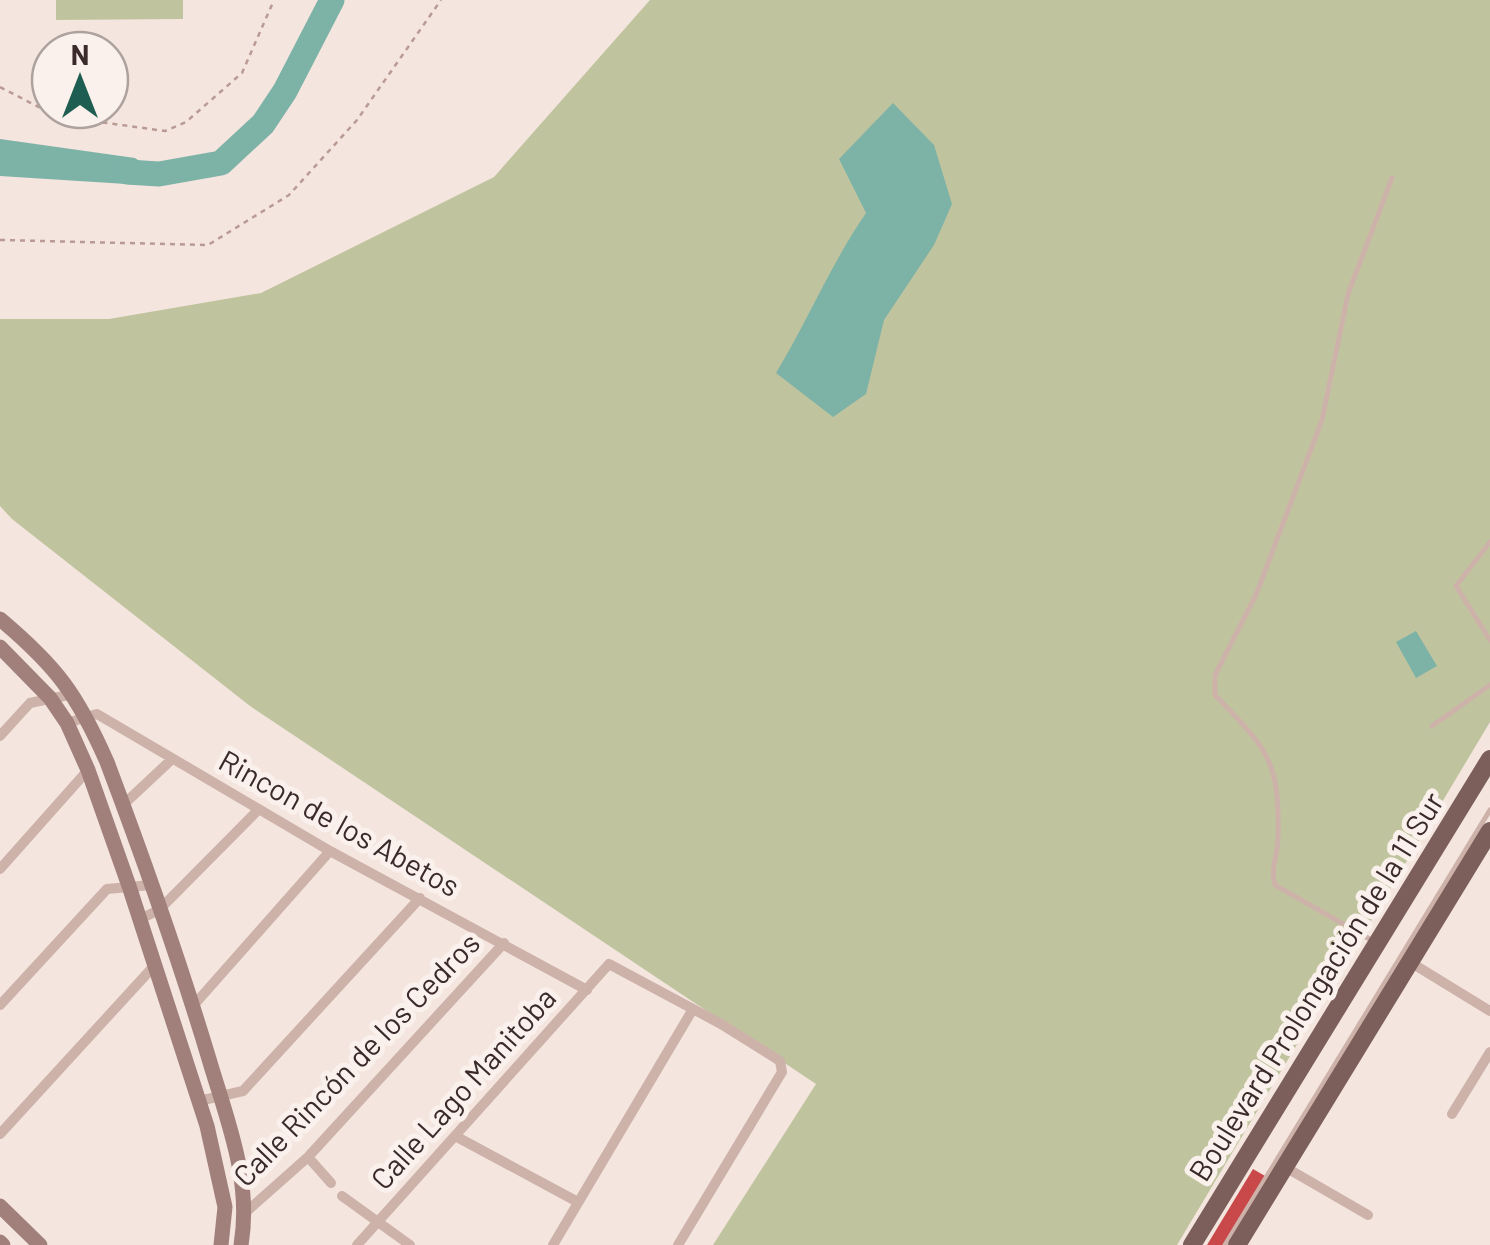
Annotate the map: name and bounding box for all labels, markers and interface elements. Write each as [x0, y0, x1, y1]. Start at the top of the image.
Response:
north arrow [30, 30, 130, 130]
text: N [71, 37, 89, 71]
street label: Rincon de los Abetos [213, 741, 467, 903]
street label: Boulevard Prolongación de la 11 Sur [1180, 785, 1450, 1187]
street label: Calle Rincón de los Cedros [225, 924, 486, 1193]
street label: Calle Lago Manitoba [362, 979, 563, 1196]

